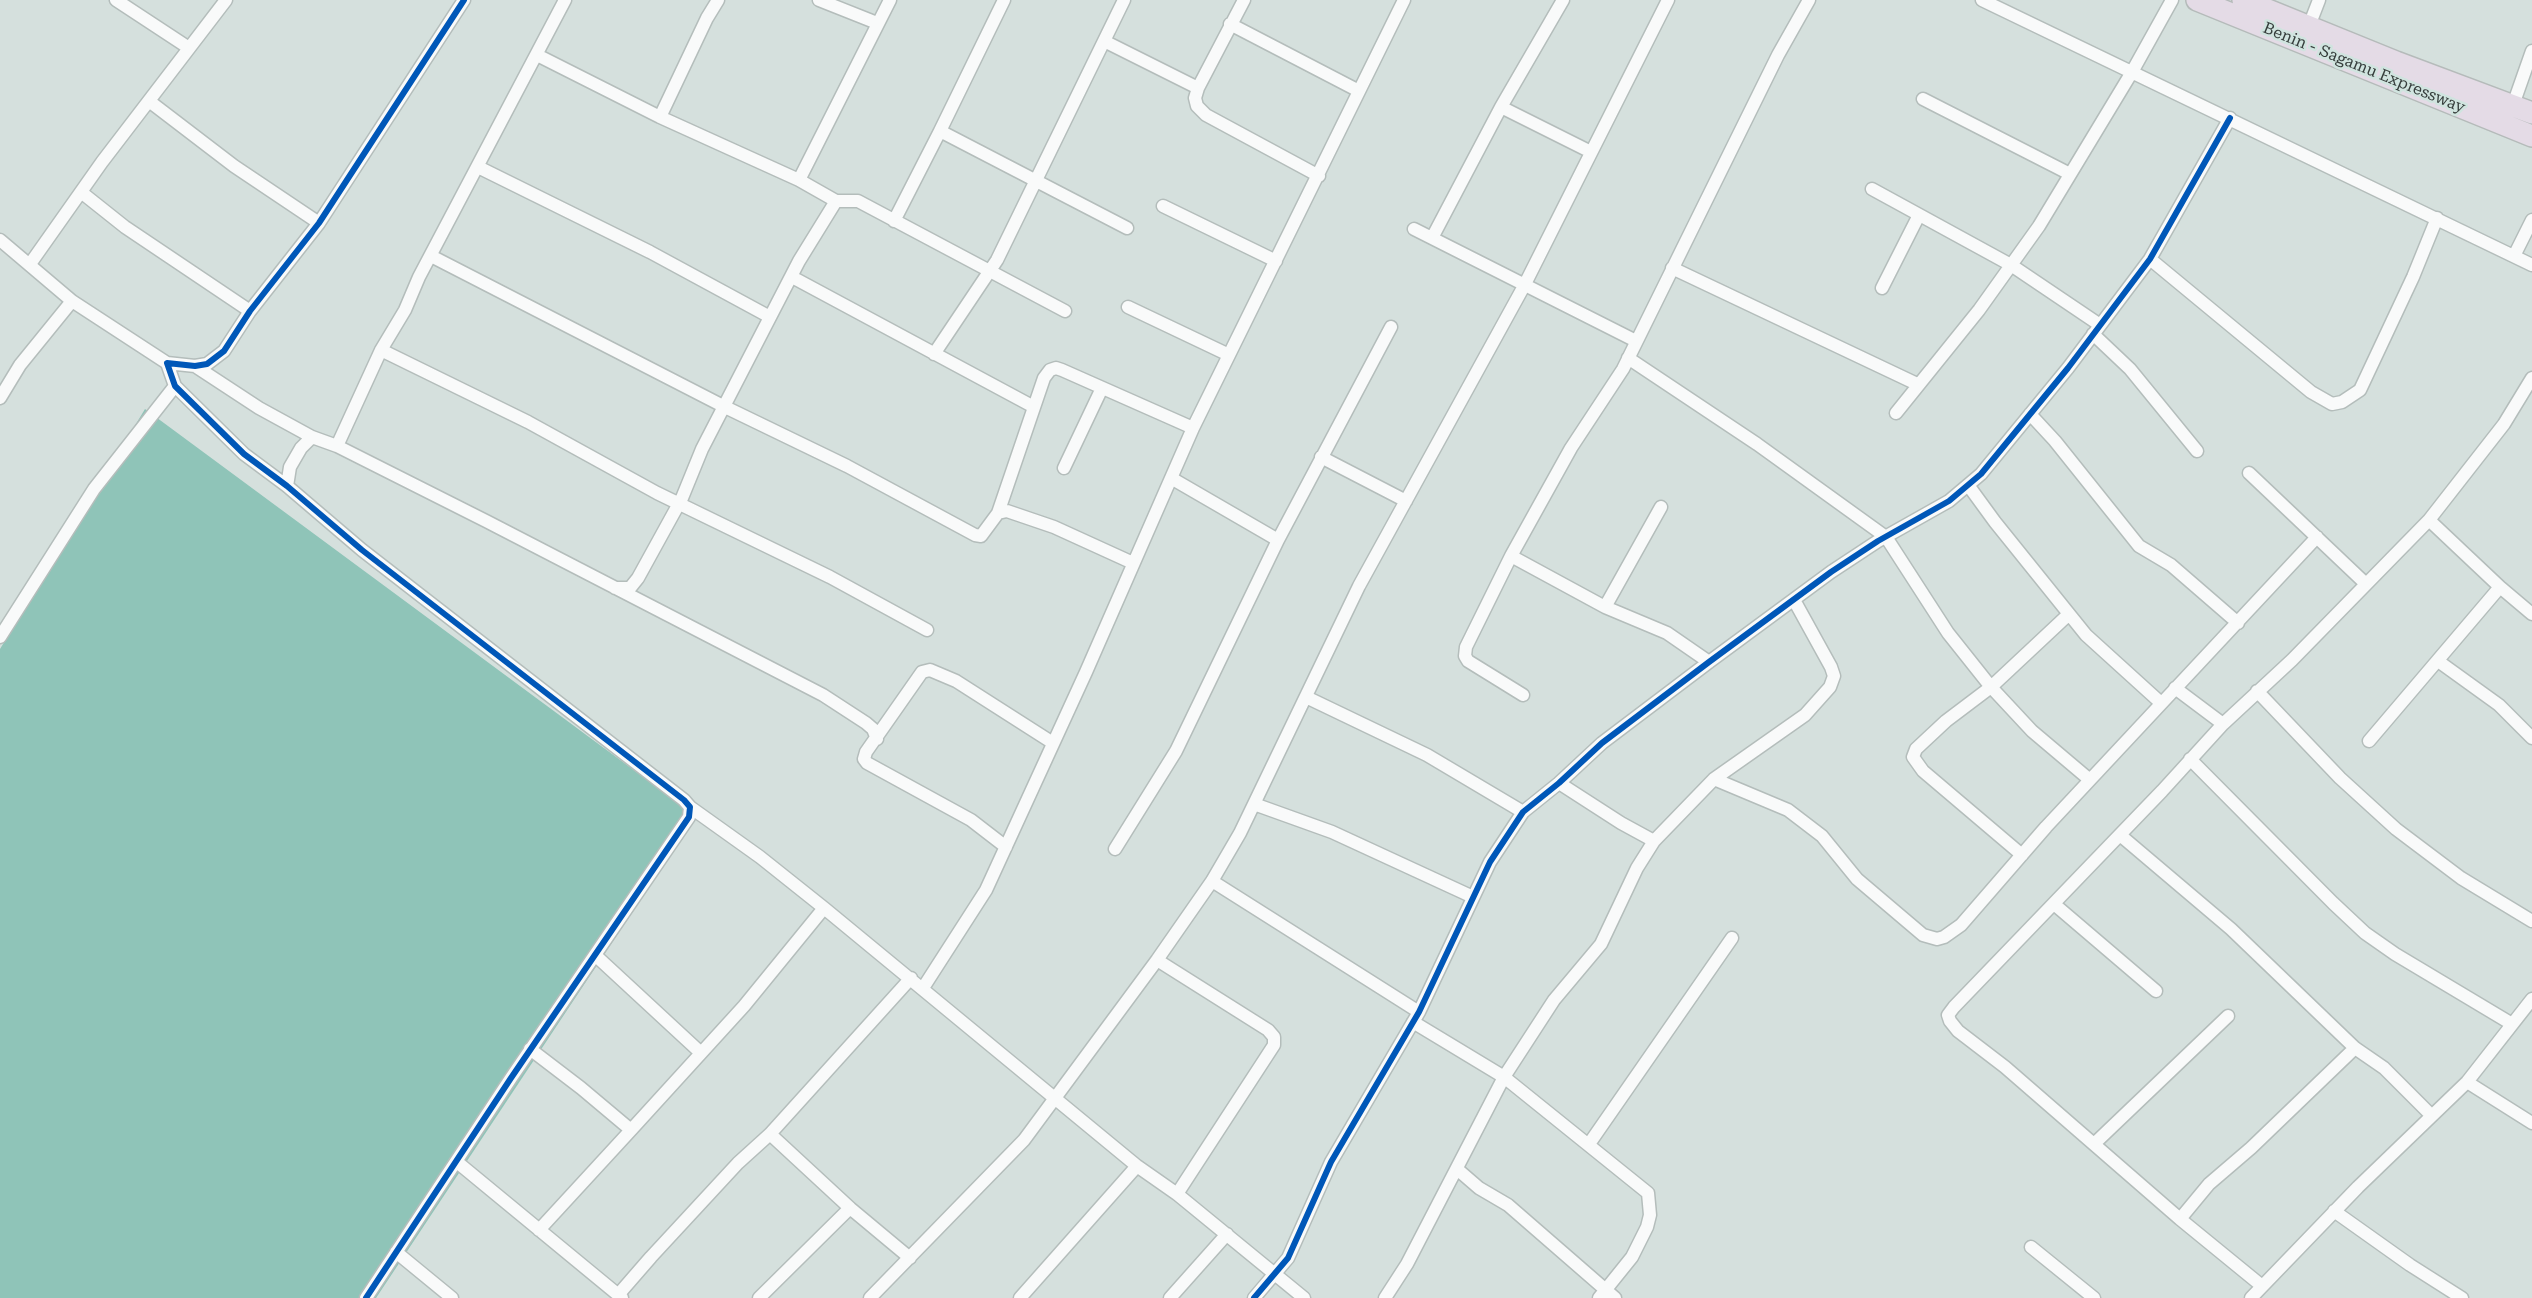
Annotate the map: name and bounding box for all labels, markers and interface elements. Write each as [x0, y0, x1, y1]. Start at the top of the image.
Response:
street label: Benin - Sagamu Expressway [2260, 19, 2468, 117]

